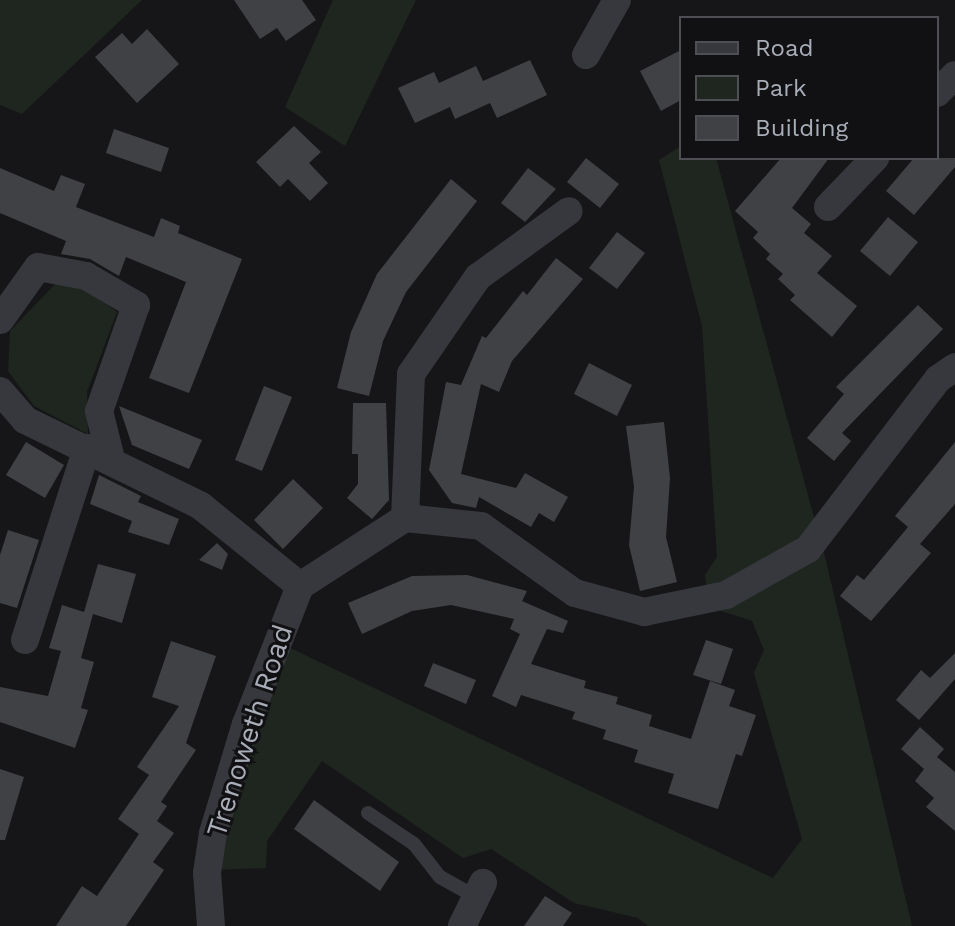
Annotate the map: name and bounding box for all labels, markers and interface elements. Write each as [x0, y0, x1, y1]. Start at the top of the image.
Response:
legend [679, 16, 939, 160]
text: Road [755, 34, 814, 62]
text: Park [755, 74, 807, 102]
text: Building [755, 114, 848, 142]
street label: Trenoweth Road [200, 621, 300, 841]

